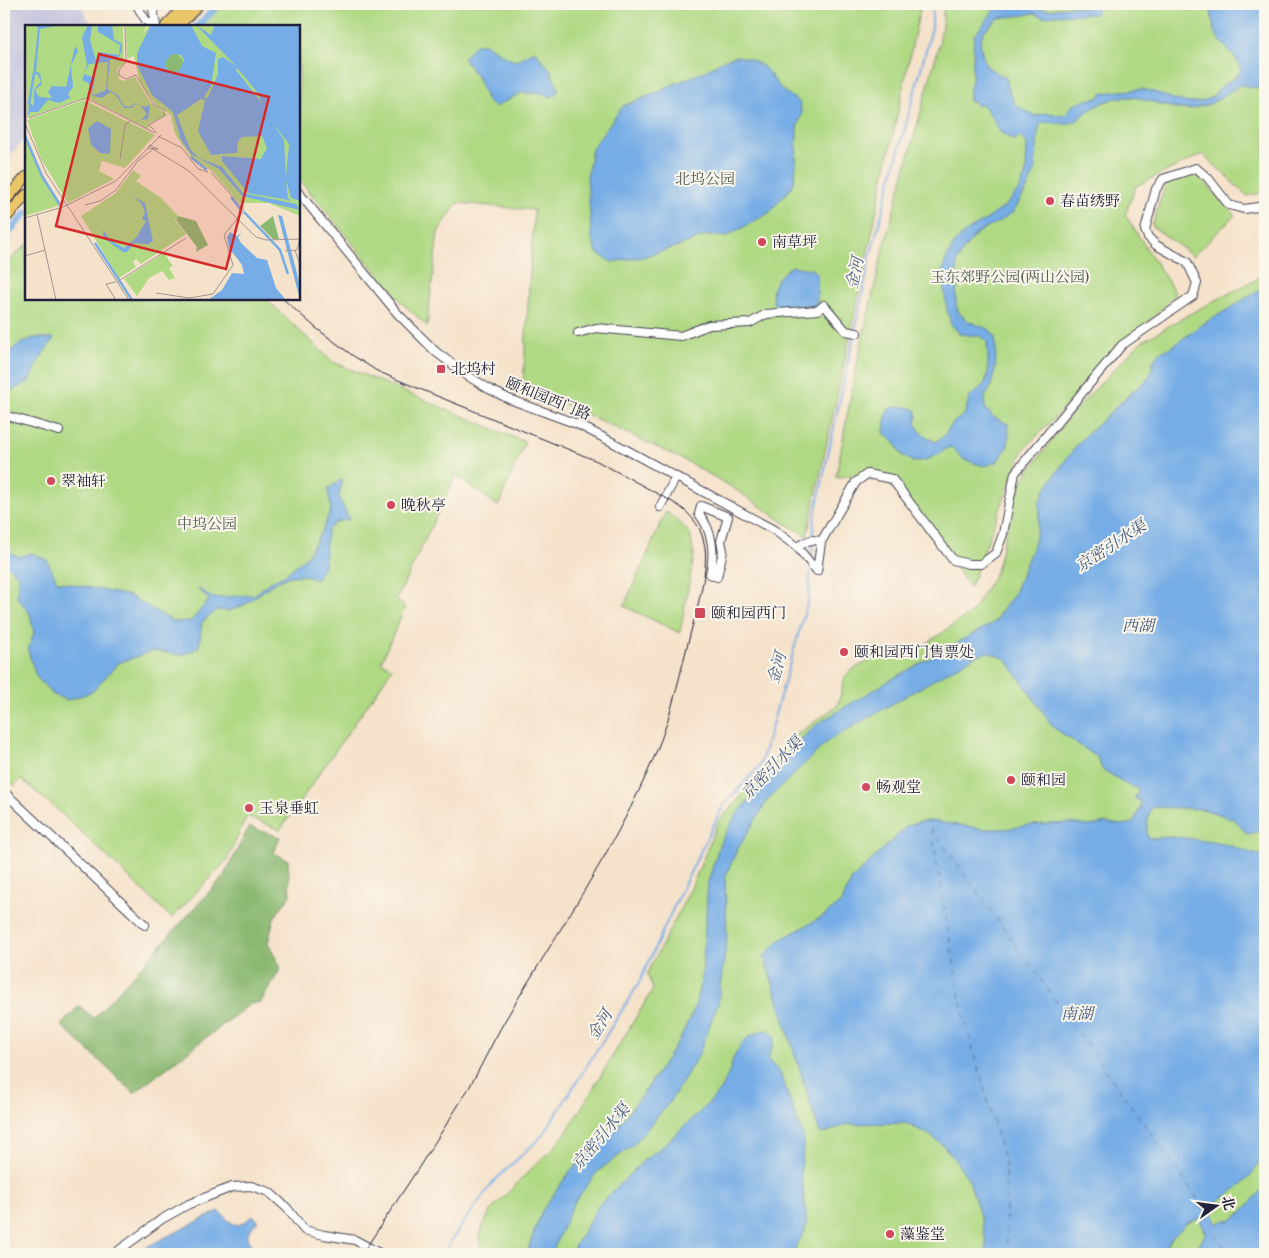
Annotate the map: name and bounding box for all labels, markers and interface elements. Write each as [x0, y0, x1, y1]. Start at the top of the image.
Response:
inset map [25, 25, 300, 300]
park label: 北坞公园 [675, 170, 735, 189]
place label: 春苗绣野 [1060, 192, 1120, 211]
marker: 春苗绣野 [1044, 195, 1056, 207]
place label: 南草坪 [772, 233, 817, 252]
marker: 南草坪 [756, 236, 768, 248]
water label: 金河 [842, 252, 869, 291]
park label: 玉东郊野公园(两山公园) [930, 268, 1090, 287]
place label: 北坞村 [451, 360, 496, 379]
marker: 北坞村 [435, 363, 447, 375]
street label: 颐和园西门路 [503, 373, 593, 425]
place label: 翠袖轩 [61, 472, 106, 491]
marker: 翠袖轩 [45, 475, 57, 487]
place label: 晚秋亭 [401, 496, 446, 515]
marker: 晚秋亭 [385, 499, 397, 511]
park label: 中坞公园 [177, 515, 237, 534]
water label: 京密引水渠 [1072, 515, 1152, 576]
place label: 颐和园西门 [711, 604, 786, 623]
marker: 颐和园西门 [693, 606, 707, 620]
water label: 西湖 [1122, 616, 1157, 636]
place label: 颐和园西门售票处 [854, 643, 974, 662]
marker: 颐和园西门售票处 [838, 646, 850, 658]
water label: 金河 [763, 647, 792, 686]
water label: 京密引水渠 [737, 731, 808, 804]
place label: 颐和园 [1021, 771, 1066, 790]
marker: 颐和园 [1005, 774, 1017, 786]
place label: 畅观堂 [876, 778, 921, 797]
marker: 畅观堂 [860, 781, 872, 793]
place label: 玉泉垂虹 [259, 799, 319, 818]
marker: 玉泉垂虹 [243, 802, 255, 814]
water label: 金河 [583, 1004, 619, 1044]
water label: 南湖 [1061, 1004, 1096, 1024]
water label: 京密引水渠 [568, 1098, 636, 1174]
north arrow [1192, 1180, 1242, 1230]
text: 北 [1217, 1194, 1238, 1212]
place label: 藻鉴堂 [900, 1225, 945, 1244]
marker: 藻鉴堂 [884, 1228, 896, 1240]

